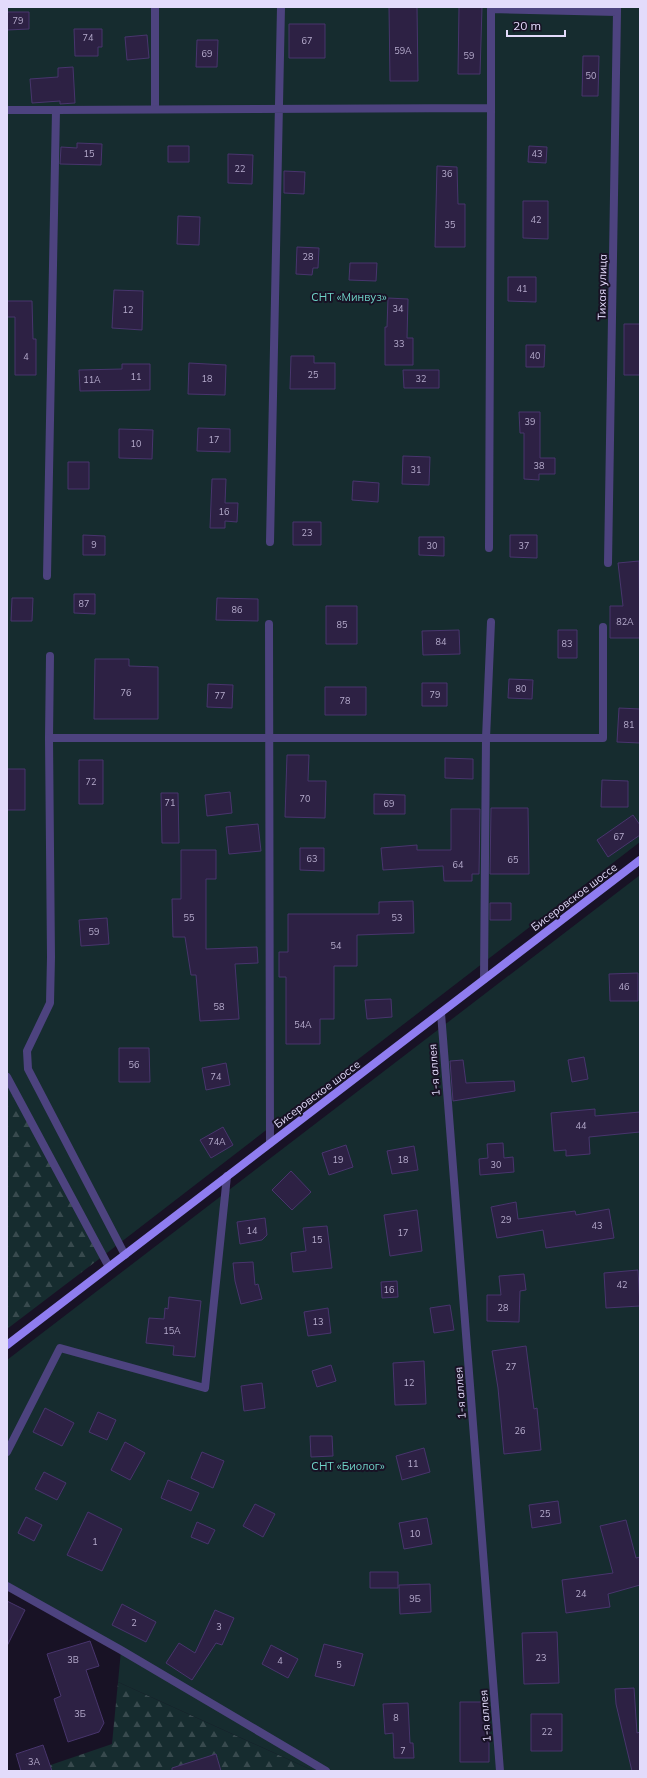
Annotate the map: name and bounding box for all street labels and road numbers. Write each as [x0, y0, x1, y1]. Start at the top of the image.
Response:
street label: Тихая улица [594, 254, 610, 320]
street label: Бисеровское шоссе [528, 860, 620, 934]
street label: 1-я аллея [425, 1044, 443, 1096]
street label: Бисеровское шоссе [271, 1057, 363, 1131]
street label: 1-я аллея [451, 1367, 469, 1419]
street label: 1-я аллея [476, 1690, 494, 1742]

